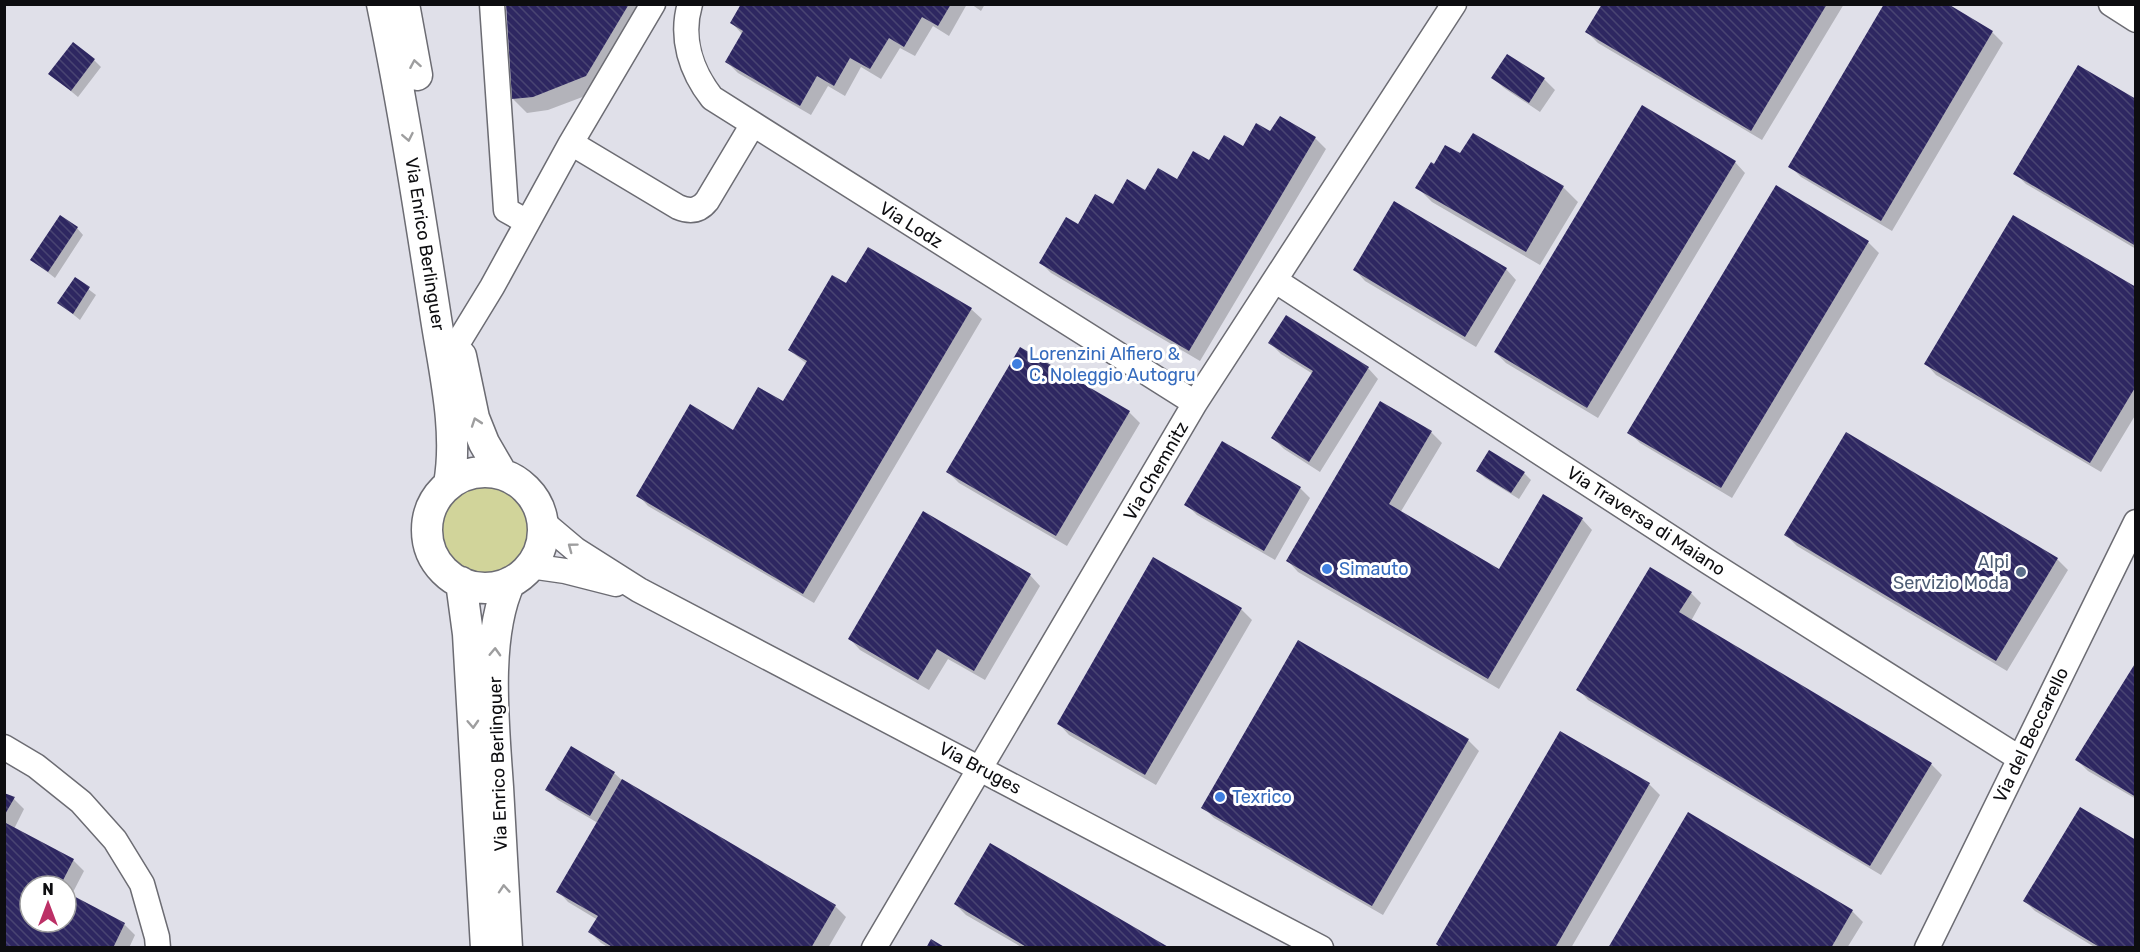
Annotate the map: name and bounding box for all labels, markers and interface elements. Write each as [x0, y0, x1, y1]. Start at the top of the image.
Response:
one-way arrow [409, 60, 422, 70]
one-way arrow [401, 131, 414, 141]
street label: Via Enrico Berlinguer [400, 156, 450, 332]
street label: Via Lodz [875, 197, 947, 253]
place label: Lorenzini Alfiero & C. Noleggio Autogru [1029, 343, 1196, 386]
marker: Lorenzini Alfiero & C. Noleggio Autogru [1010, 357, 1024, 371]
one-way arrow [470, 417, 483, 428]
street label: Via Chemnitz [1119, 417, 1193, 525]
street label: Via Traversa di Maiano [1563, 461, 1729, 581]
one-way arrow [568, 543, 579, 554]
place label: Alpi Servizio Moda [1893, 551, 2009, 594]
place label: Simauto [1339, 558, 1409, 580]
marker: Simauto [1320, 562, 1334, 576]
marker: Alpi Servizio Moda [2014, 565, 2028, 579]
one-way arrow [489, 648, 501, 657]
street label: Via del Beccarello [1989, 664, 2073, 806]
street label: Via Enrico Berlinguer [484, 676, 512, 852]
one-way arrow [466, 720, 479, 729]
street label: Via Bruges [935, 737, 1025, 799]
place label: Texrico [1232, 786, 1292, 808]
marker: Texrico [1213, 790, 1227, 804]
north arrow [18, 874, 78, 934]
text: N [42, 880, 54, 899]
one-way arrow [497, 885, 510, 894]

